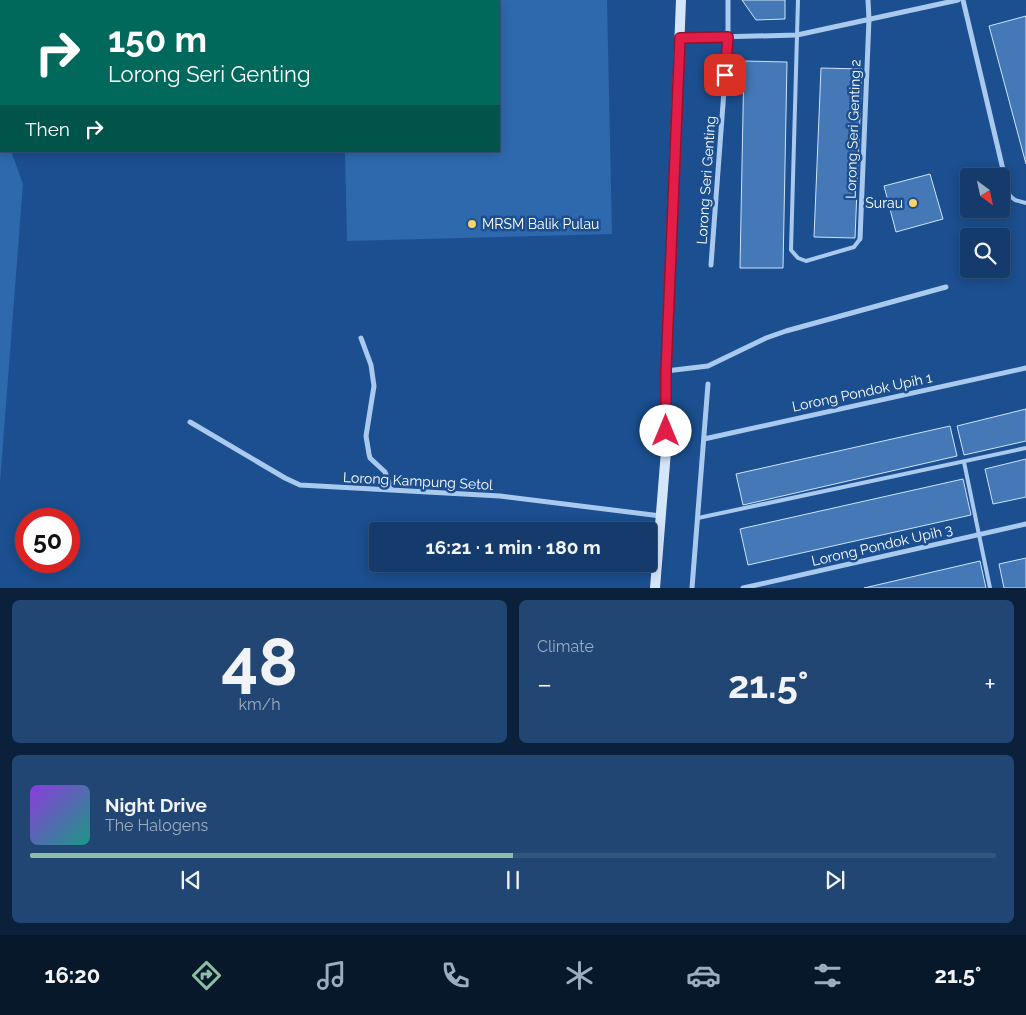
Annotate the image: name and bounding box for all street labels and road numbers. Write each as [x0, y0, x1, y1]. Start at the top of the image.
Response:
street label: Lorong Seri Genting 2 [843, 59, 863, 199]
street label: Lorong Seri Genting [694, 115, 718, 245]
street label: Lorong Pondok Upih 1 [791, 369, 933, 415]
street label: Lorong Kampung Setol [343, 469, 493, 493]
street label: Lorong Pondok Upih 3 [810, 521, 954, 569]

